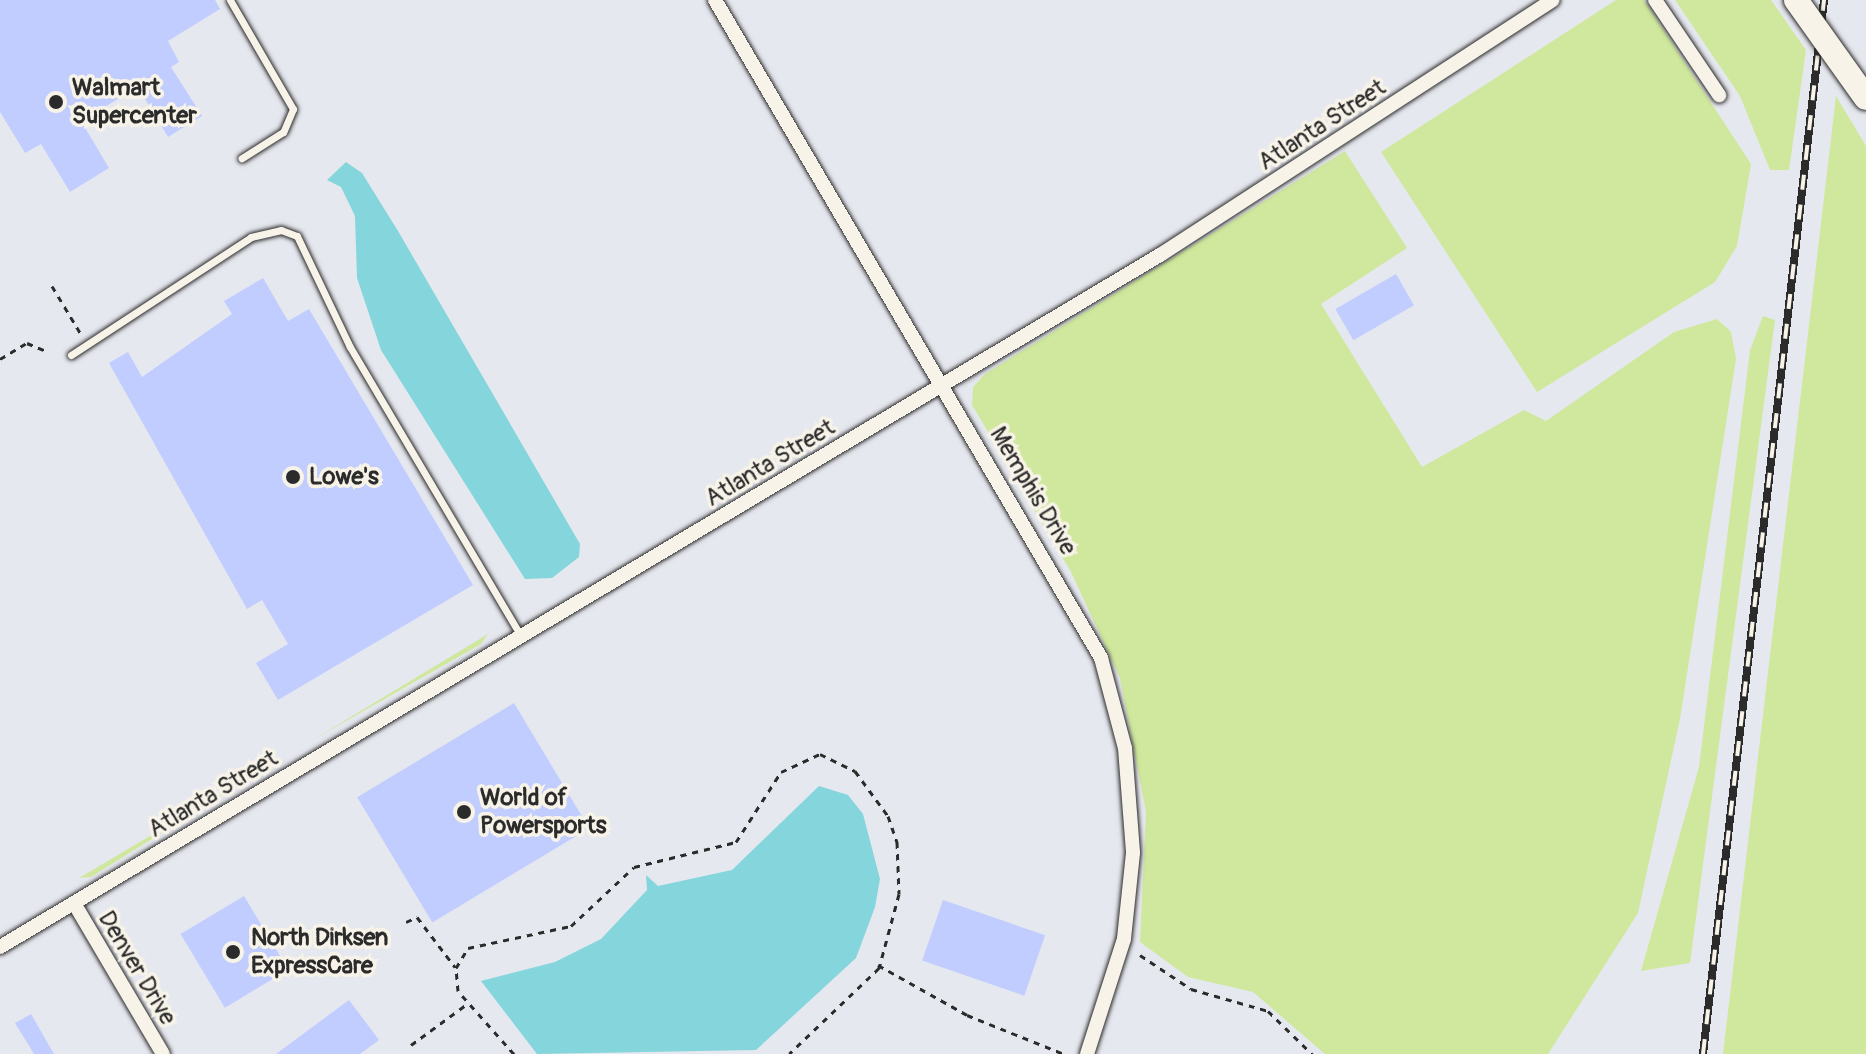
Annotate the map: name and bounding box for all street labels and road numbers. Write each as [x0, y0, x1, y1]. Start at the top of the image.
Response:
street label: Atlanta Street [1253, 73, 1391, 177]
street label: Atlanta Street [700, 413, 840, 513]
street label: Memphis Drive [983, 422, 1083, 560]
street label: Atlanta Street [143, 744, 283, 844]
street label: Denver Drive [92, 906, 182, 1030]

